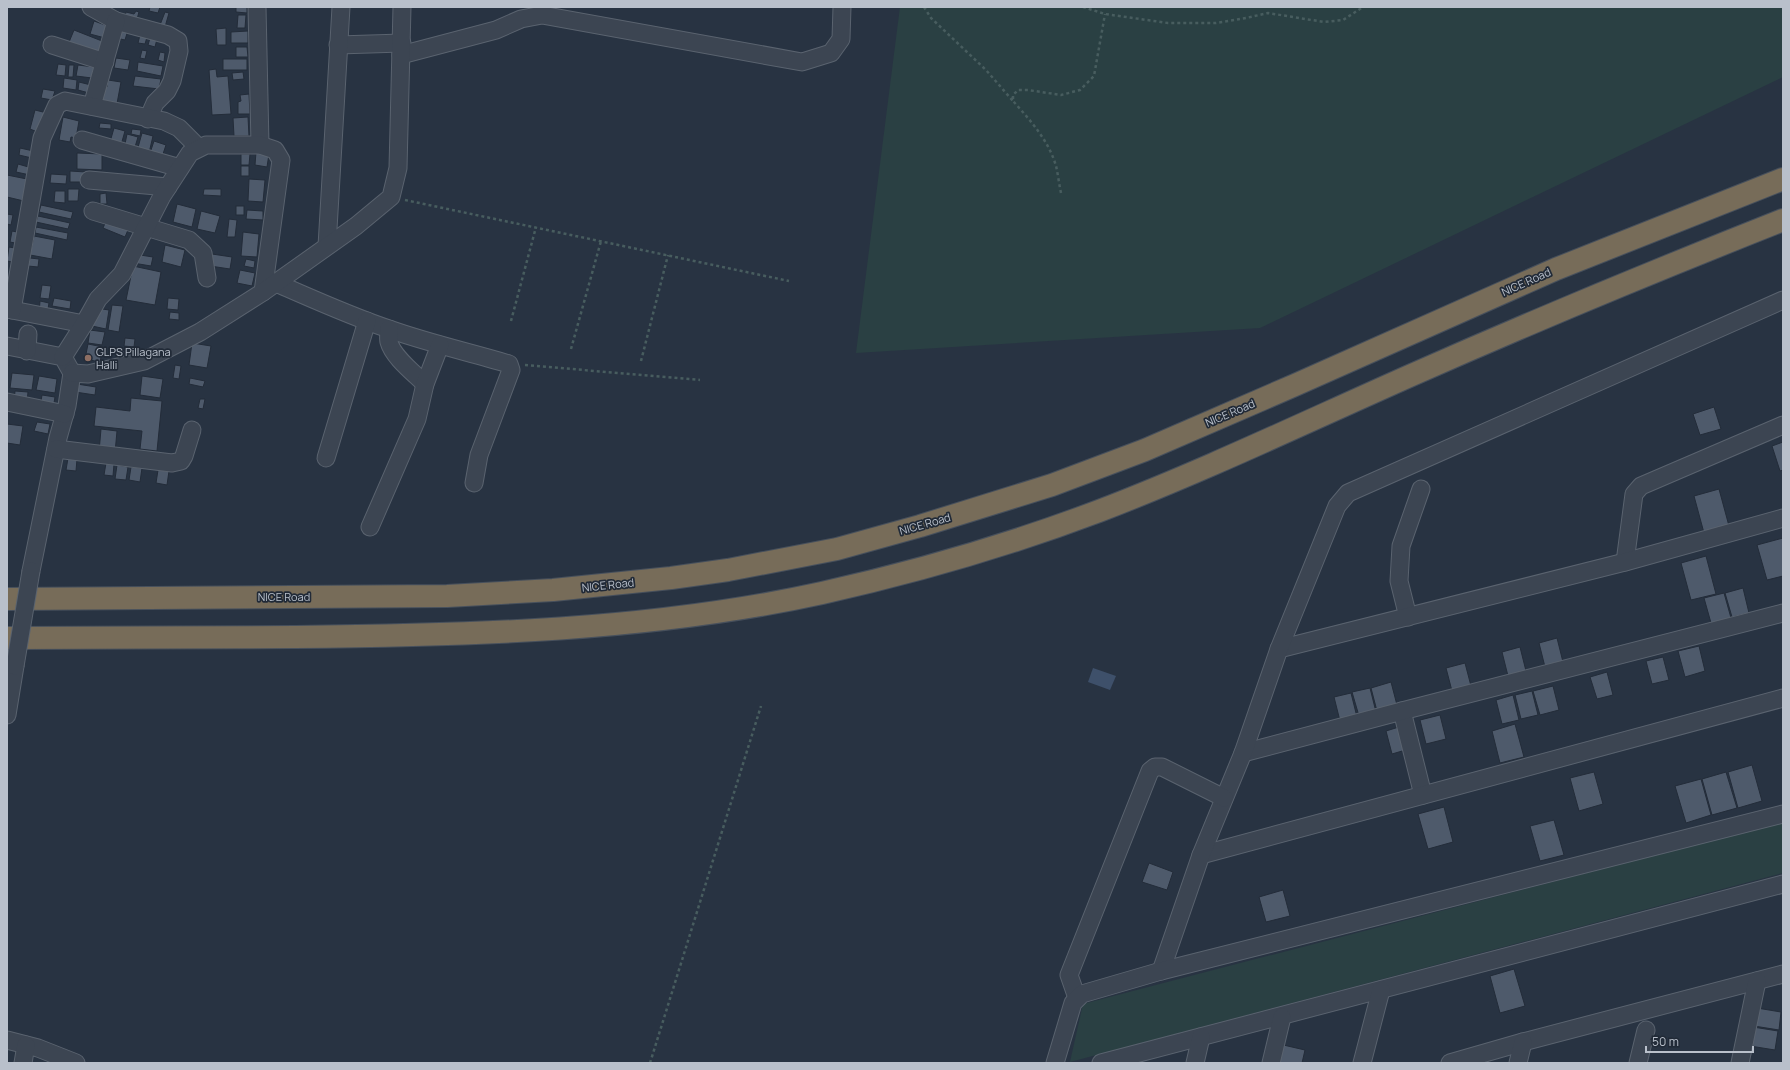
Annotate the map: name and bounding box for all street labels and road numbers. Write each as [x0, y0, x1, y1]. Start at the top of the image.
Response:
street label: NICE Road [1499, 264, 1553, 299]
street label: NICE Road [1203, 395, 1257, 430]
street label: NICE Road [898, 509, 952, 538]
street label: NICE Road [581, 574, 635, 595]
street label: NICE Road [258, 589, 310, 604]

